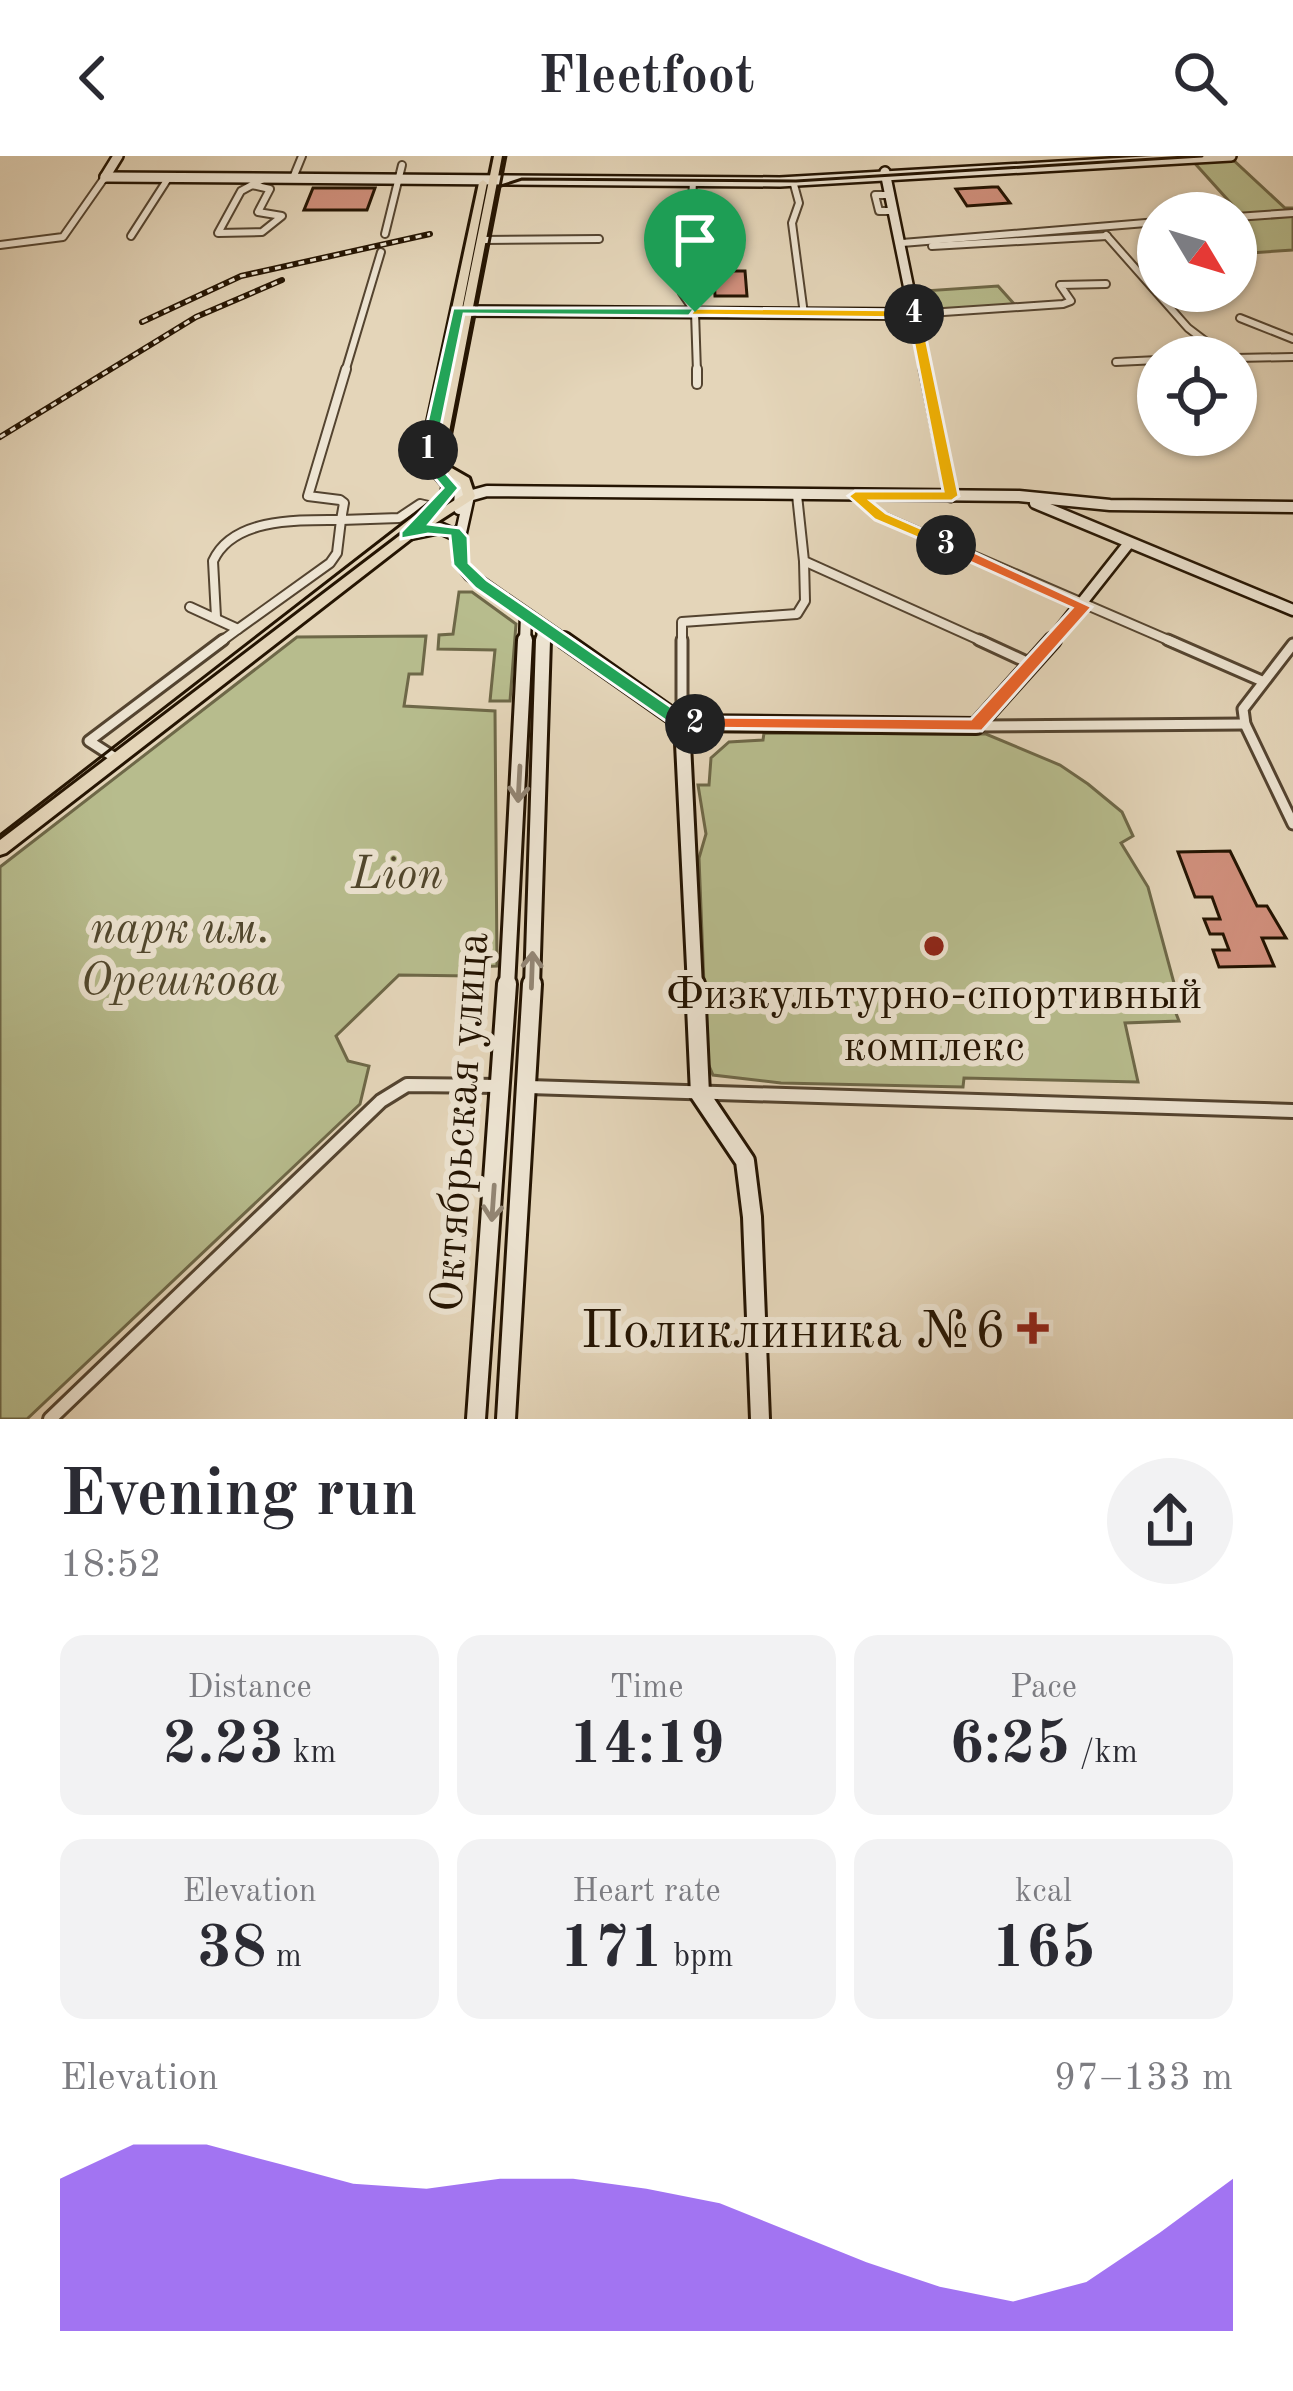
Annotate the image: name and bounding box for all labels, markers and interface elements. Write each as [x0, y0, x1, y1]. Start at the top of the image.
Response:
icon: back [60, 45, 126, 111]
icon: search [1167, 45, 1233, 111]
text: Fleetfoot [538, 51, 755, 105]
pin [644, 189, 746, 312]
north arrow [1137, 192, 1257, 312]
map controls [1137, 192, 1257, 456]
icon: arrive [662, 207, 728, 273]
pin: 4 [884, 284, 944, 344]
text: 4 [904, 297, 924, 330]
button: locate [1137, 336, 1257, 456]
pin: 1 [398, 420, 458, 480]
text: 1 [418, 433, 438, 466]
pin: 3 [916, 515, 976, 575]
text: 3 [936, 528, 956, 561]
pin: 2 [665, 694, 725, 754]
text: 2 [685, 707, 705, 740]
one-way arrow [507, 764, 530, 803]
park label: Lion [350, 854, 443, 899]
park label: парк им. Орешкова [80, 908, 280, 1005]
street label: Октябрьская улица [427, 931, 498, 1314]
marker: Физкультурно-спортивный комплекс [921, 933, 947, 959]
one-way arrow [520, 951, 543, 990]
place label: Физкультурно-спортивный комплекс [666, 974, 1202, 1071]
one-way arrow [481, 1183, 504, 1222]
place label: Поликлиника №6 [580, 1306, 1006, 1360]
marker: Поликлиника №6 [1017, 1312, 1049, 1344]
button: share [1107, 1458, 1233, 1584]
text: Evening run [60, 1464, 418, 1530]
text: 18:52 [60, 1546, 161, 1585]
text: Distance [187, 1672, 312, 1705]
text: Time [610, 1672, 683, 1705]
text: Pace [1010, 1672, 1077, 1705]
text: 2.23 [163, 1716, 284, 1776]
text: 14:19 [569, 1716, 725, 1776]
text: 6:25 [949, 1716, 1070, 1776]
text: km [284, 1737, 336, 1770]
text: /km [1070, 1737, 1138, 1770]
text: Elevation [182, 1876, 317, 1909]
text: Heart rate [572, 1876, 721, 1909]
text: kcal [1015, 1876, 1072, 1909]
text: 38 [197, 1920, 267, 1980]
text: 171 [560, 1920, 664, 1980]
text: 165 [991, 1920, 1096, 1980]
text: m [267, 1941, 302, 1974]
text: bpm [664, 1941, 733, 1974]
text: Elevation [60, 2059, 219, 2098]
text: 97–133 m [1054, 2059, 1233, 2098]

